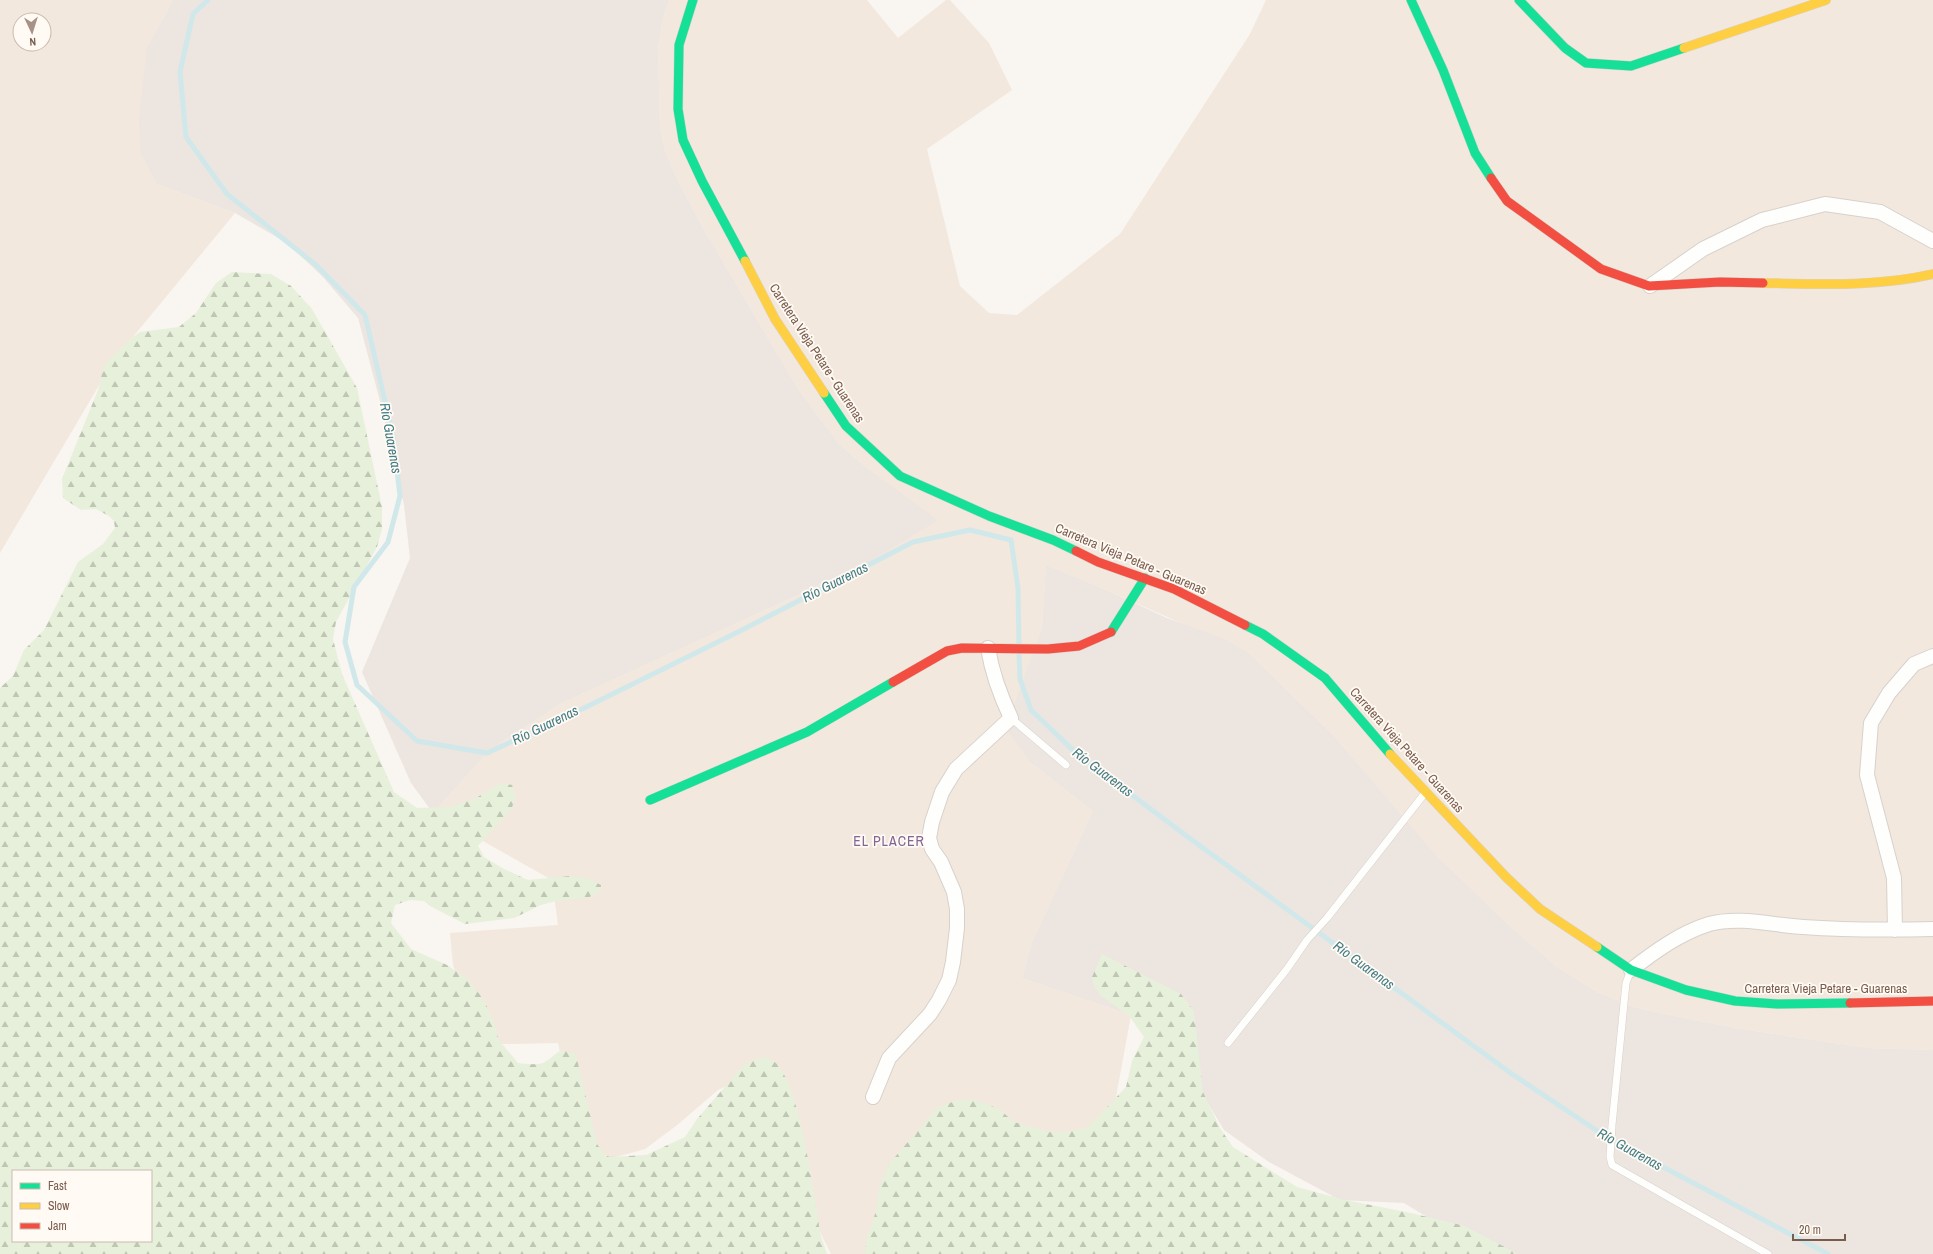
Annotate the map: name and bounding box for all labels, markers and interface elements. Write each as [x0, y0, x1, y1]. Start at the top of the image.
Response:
north arrow [12, 12, 52, 52]
text: N [29, 35, 36, 49]
street label: Carretera Vieja Petare - Guarenas [766, 280, 868, 426]
water label: Río Guarenas [376, 401, 406, 475]
street label: Carretera Vieja Petare - Guarenas [1053, 519, 1209, 599]
water label: Río Guarenas [799, 558, 871, 606]
street label: Carretera Vieja Petare - Guarenas [1346, 684, 1468, 816]
water label: Río Guarenas [509, 701, 581, 749]
water label: Río Guarenas [1069, 743, 1137, 801]
district label: EL PLACER [853, 832, 925, 850]
water label: Río Guarenas [1330, 937, 1398, 993]
street label: Carretera Vieja Petare - Guarenas [1745, 980, 1907, 997]
water label: Río Guarenas [1594, 1124, 1666, 1174]
legend [12, 1170, 152, 1242]
text: Fast [48, 1178, 67, 1194]
text: Slow [48, 1198, 70, 1214]
scale bar [1793, 1216, 1845, 1242]
text: Jam [48, 1218, 67, 1234]
text: 20 m [1799, 1222, 1821, 1238]

